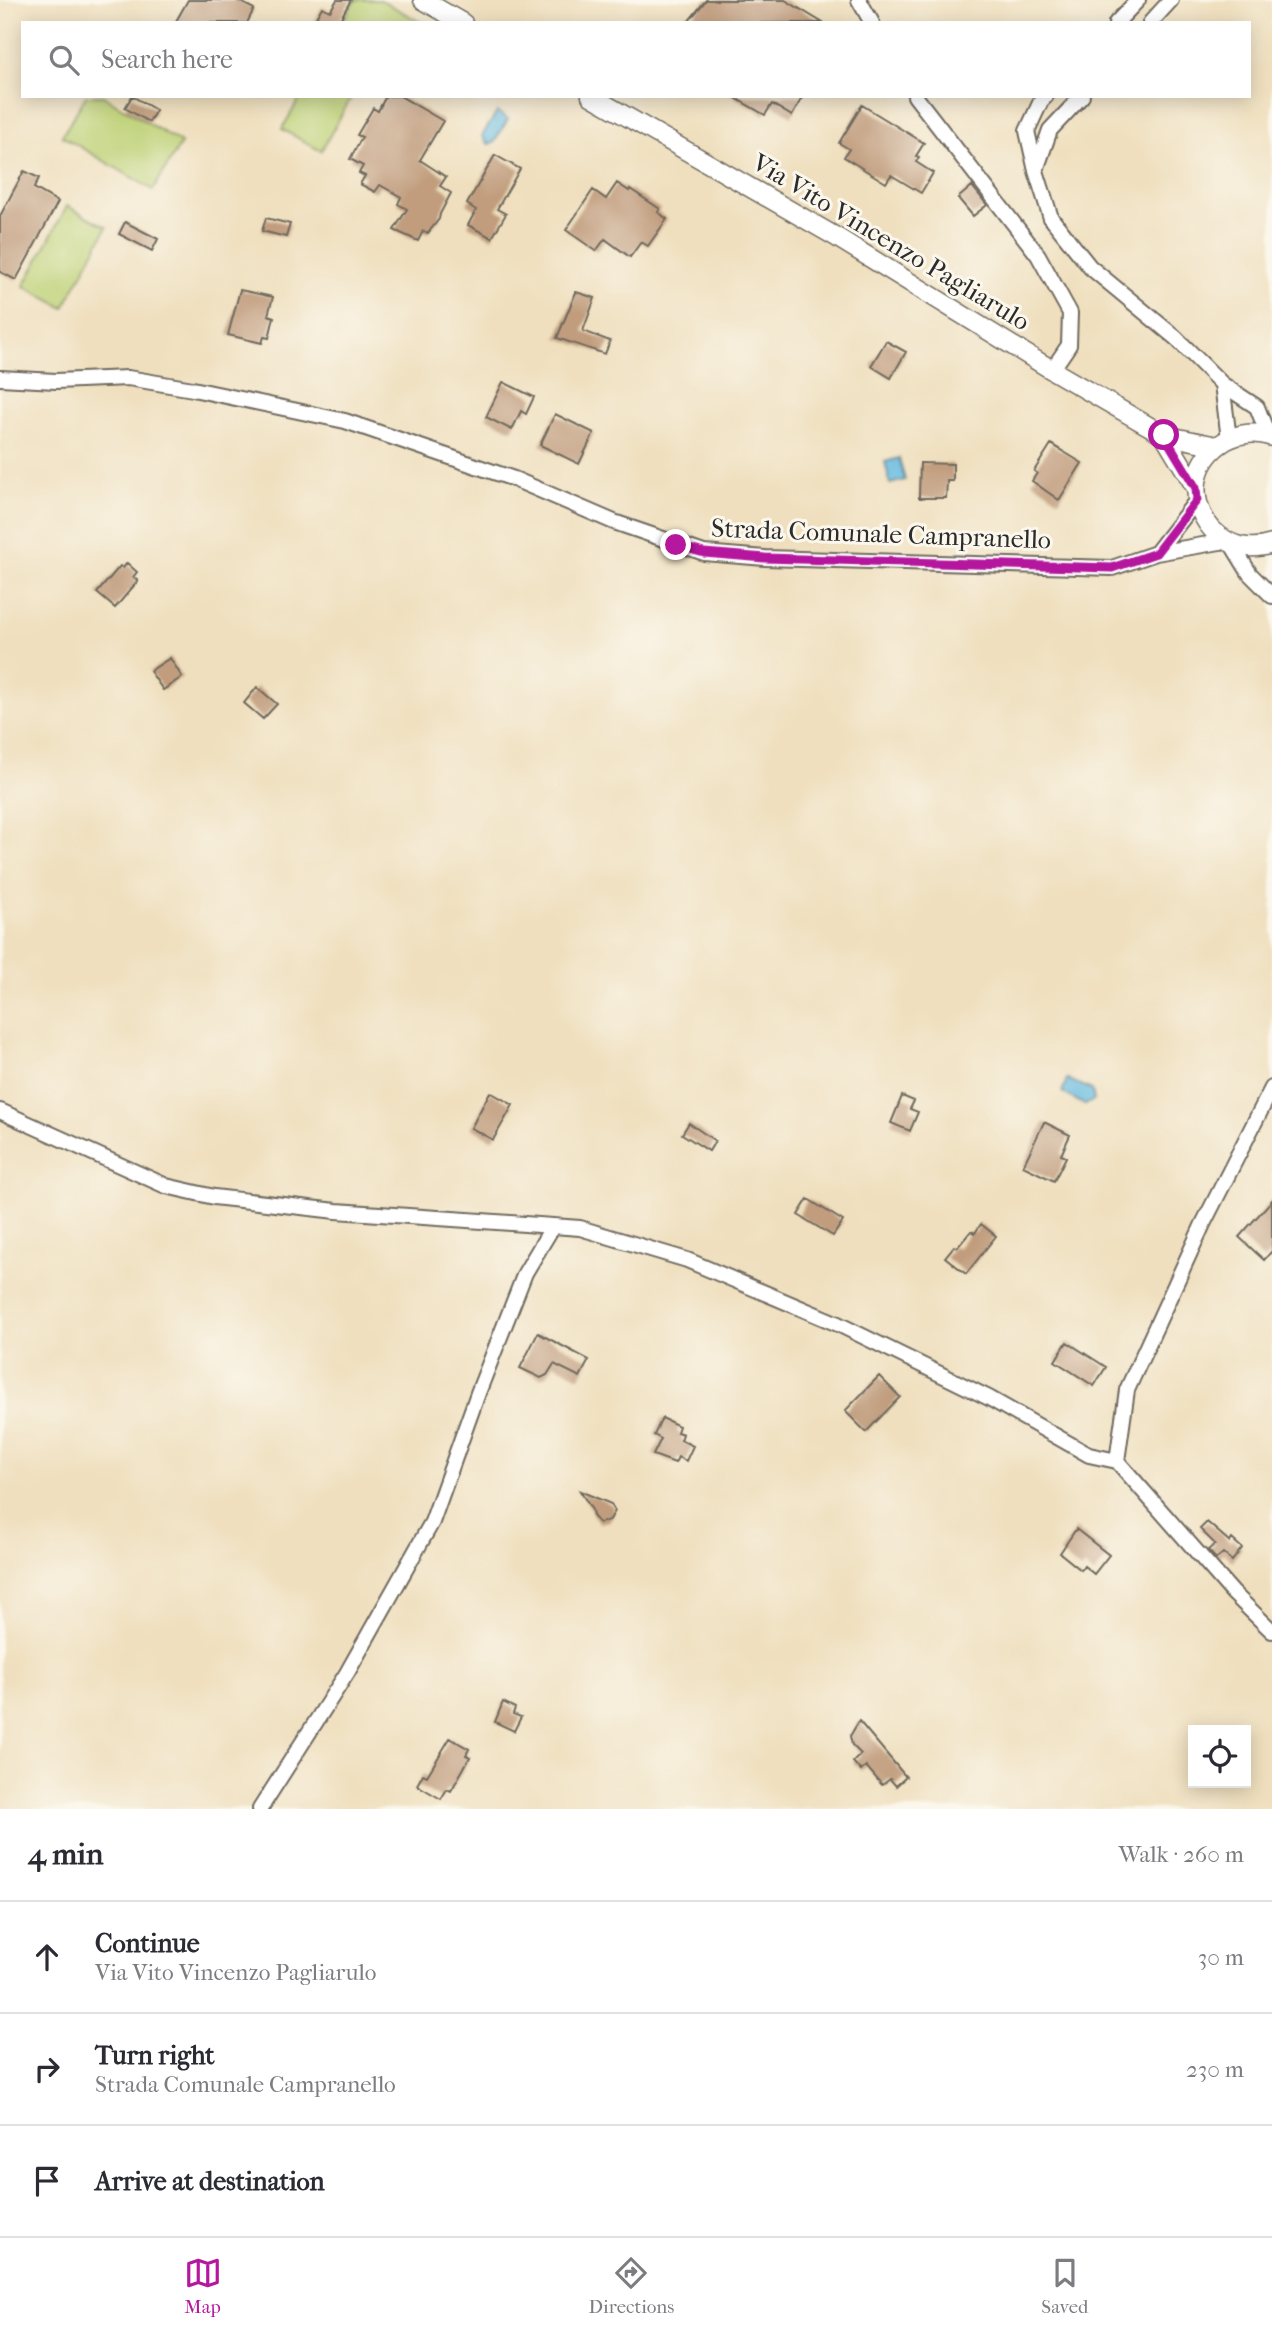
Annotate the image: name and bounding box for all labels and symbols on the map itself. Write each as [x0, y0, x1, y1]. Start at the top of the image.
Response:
street label: Via Vito Vincenzo Pagliarulo [746, 146, 1035, 337]
route start [1148, 419, 1179, 450]
street label: Strada Comunale Campranello [711, 513, 1051, 555]
route end [660, 529, 691, 560]

